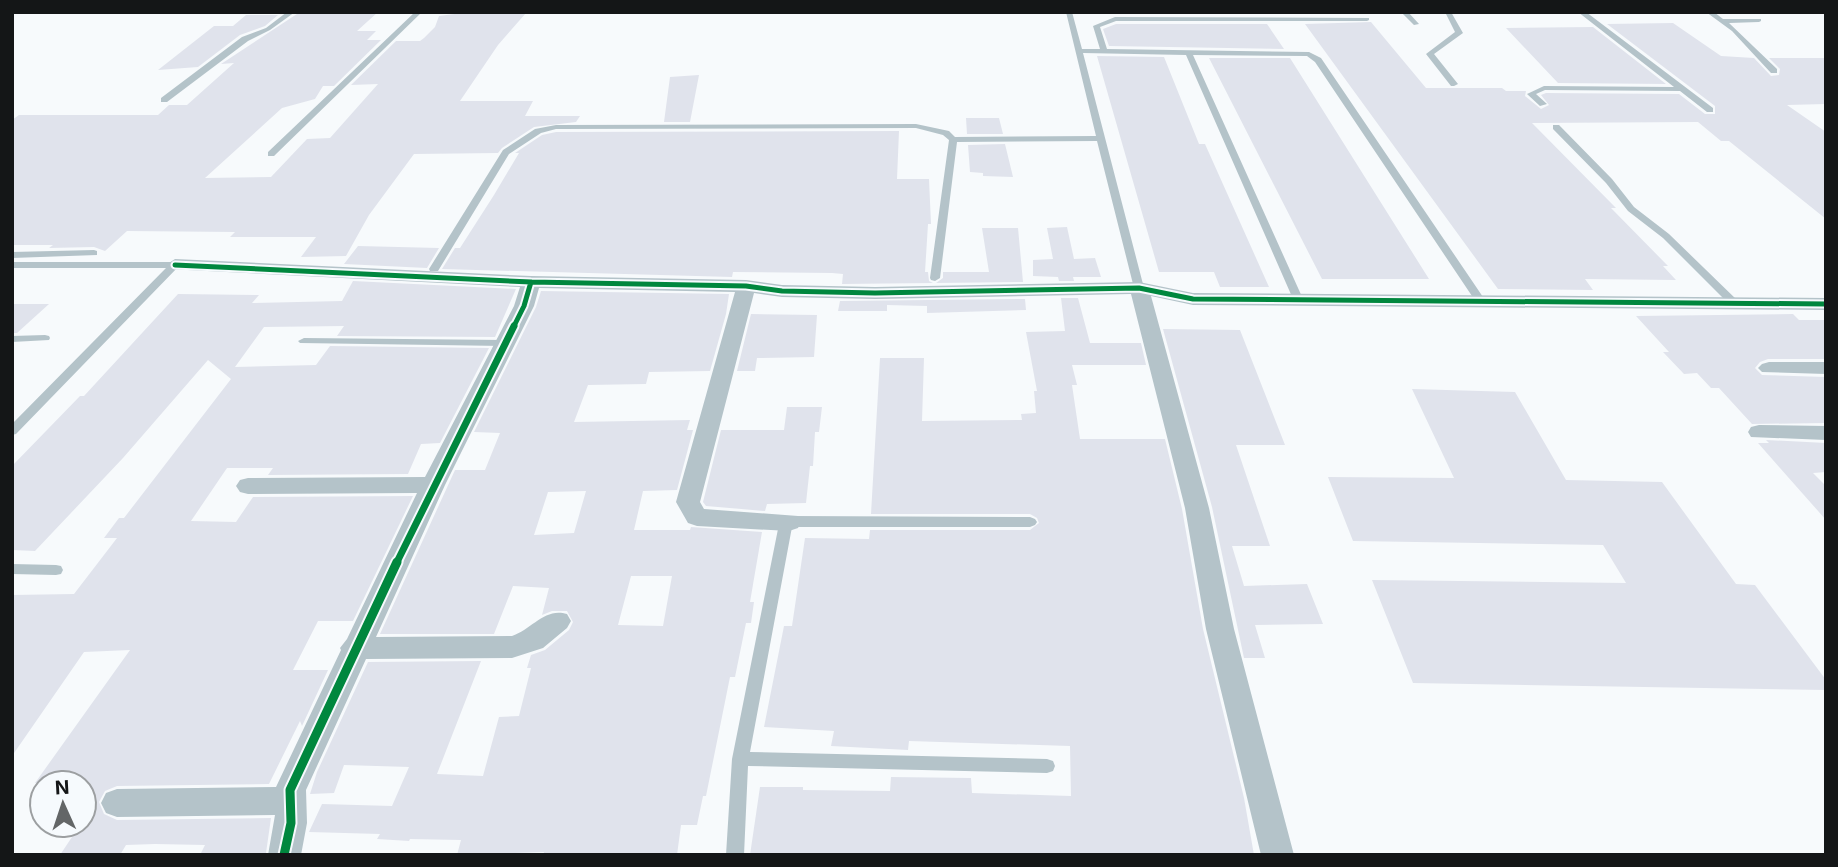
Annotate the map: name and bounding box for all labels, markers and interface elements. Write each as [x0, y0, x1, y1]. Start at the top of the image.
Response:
north arrow [28, 769, 98, 839]
text: N [54, 776, 70, 799]

